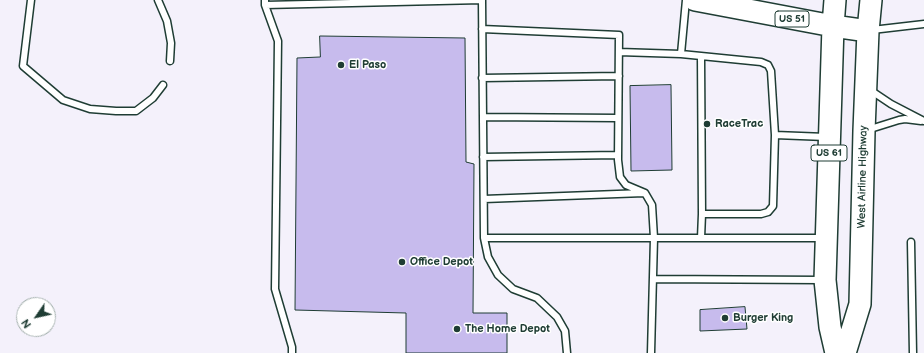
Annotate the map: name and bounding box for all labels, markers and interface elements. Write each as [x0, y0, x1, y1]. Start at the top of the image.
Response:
road number: US 51 [775, 11, 809, 27]
place label: El Paso [349, 58, 386, 72]
marker: El Paso [336, 60, 346, 70]
place label: RaceTrac [715, 117, 763, 131]
marker: RaceTrac [702, 119, 712, 129]
street label: West Airline Highway [856, 125, 870, 229]
road number: US 61 [811, 145, 847, 161]
place label: Office Depot [410, 255, 473, 269]
marker: Office Depot [397, 257, 407, 267]
north arrow [16, 297, 56, 337]
place label: Burger King [733, 311, 793, 325]
marker: Burger King [720, 313, 730, 323]
text: N [19, 316, 34, 330]
place label: The Home Depot [465, 322, 550, 336]
marker: The Home Depot [452, 324, 462, 334]

